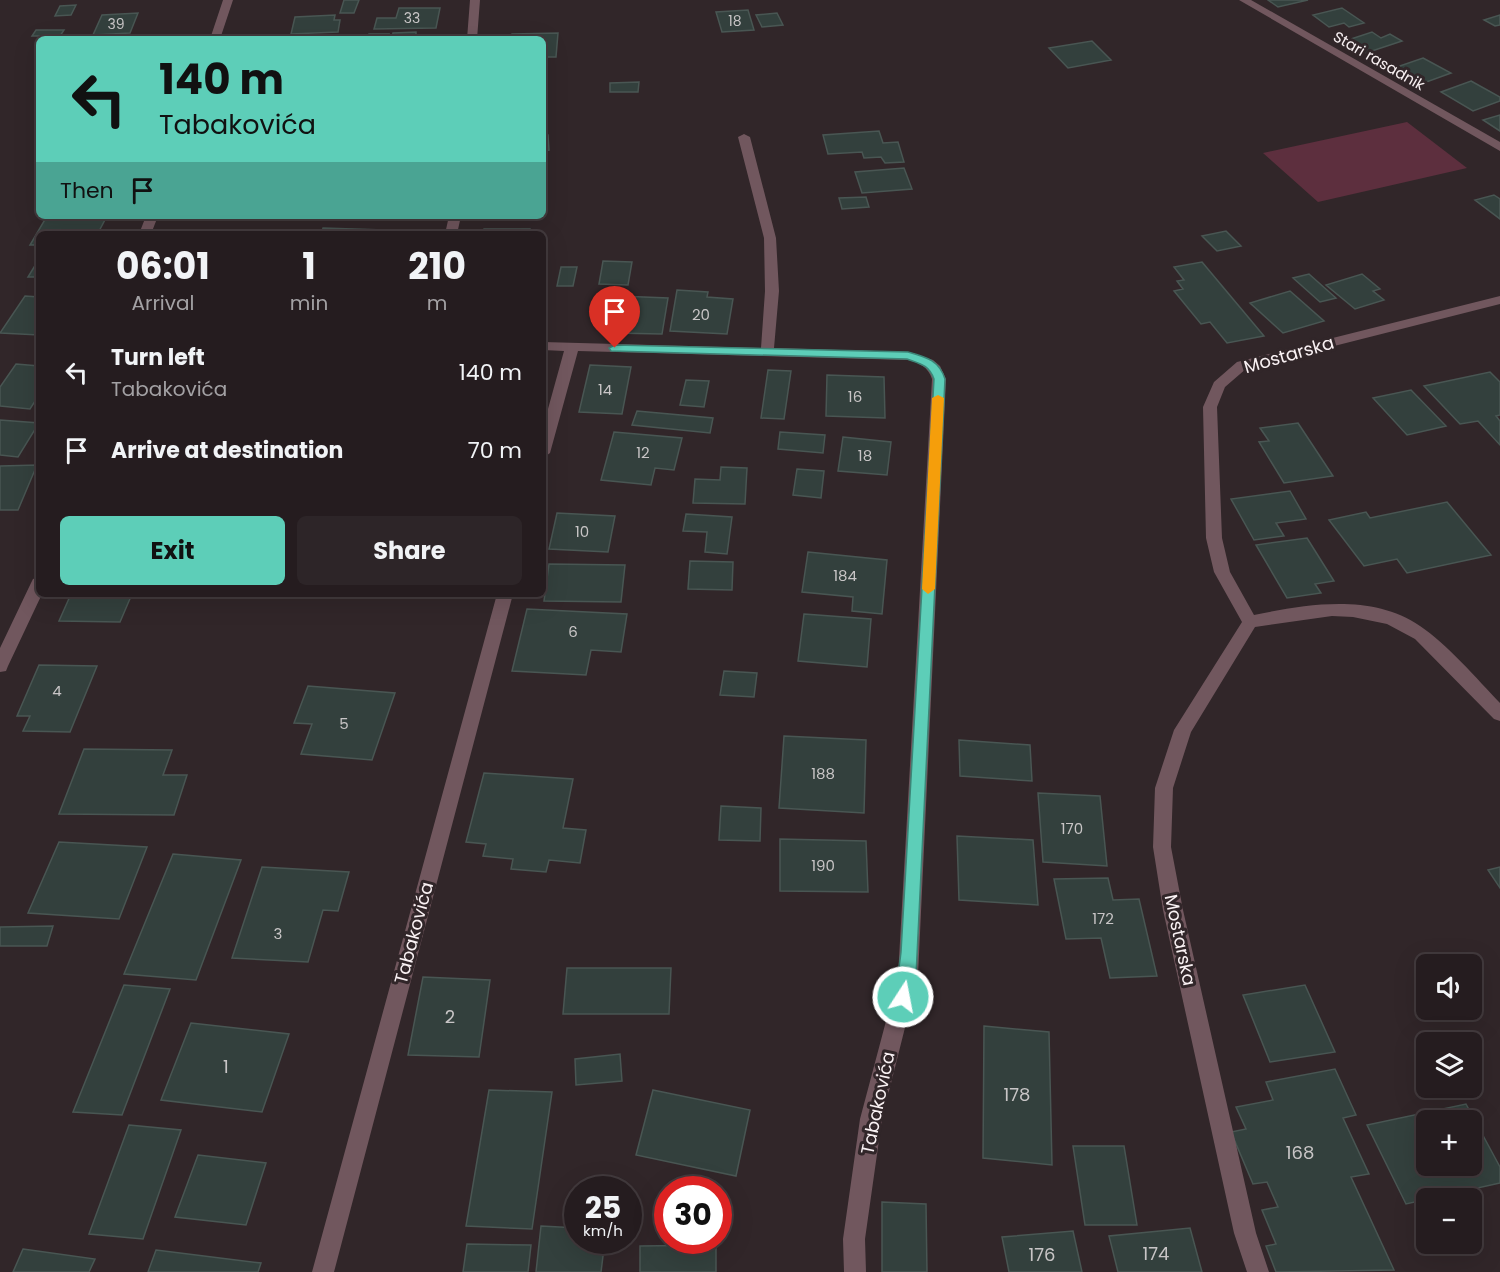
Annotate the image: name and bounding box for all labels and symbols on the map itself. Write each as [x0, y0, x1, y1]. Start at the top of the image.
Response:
house number: 33 [404, 8, 420, 28]
house number: 18 [728, 11, 742, 31]
house number: 39 [107, 14, 125, 34]
street label: Stari rasadnik [1330, 26, 1429, 95]
pin [589, 286, 640, 348]
house number: 20 [692, 304, 710, 325]
street label: Mostarska [1241, 330, 1337, 379]
house number: 14 [598, 379, 612, 400]
house number: 16 [848, 386, 862, 407]
house number: 12 [636, 442, 650, 463]
house number: 18 [858, 445, 872, 466]
house number: 10 [575, 521, 589, 542]
house number: 184 [833, 565, 857, 586]
house number: 6 [568, 621, 578, 642]
house number: 4 [52, 680, 62, 701]
house number: 5 [339, 713, 349, 734]
house number: 188 [811, 763, 835, 784]
house number: 170 [1061, 818, 1083, 839]
house number: 190 [811, 855, 835, 876]
street label: Tabakovića [388, 879, 439, 987]
street label: Mostarska [1159, 892, 1202, 988]
house number: 172 [1092, 908, 1114, 929]
house number: 3 [274, 923, 282, 944]
position arrow [871, 965, 935, 1029]
house number: 2 [445, 1004, 455, 1029]
street label: Tabakovića [854, 1049, 901, 1157]
house number: 1 [223, 1054, 229, 1079]
house number: 178 [1004, 1082, 1030, 1107]
house number: 168 [1286, 1140, 1314, 1165]
speed limit sign: 30 [654, 1176, 732, 1254]
house number: 174 [1143, 1241, 1169, 1266]
house number: 176 [1028, 1242, 1056, 1267]

